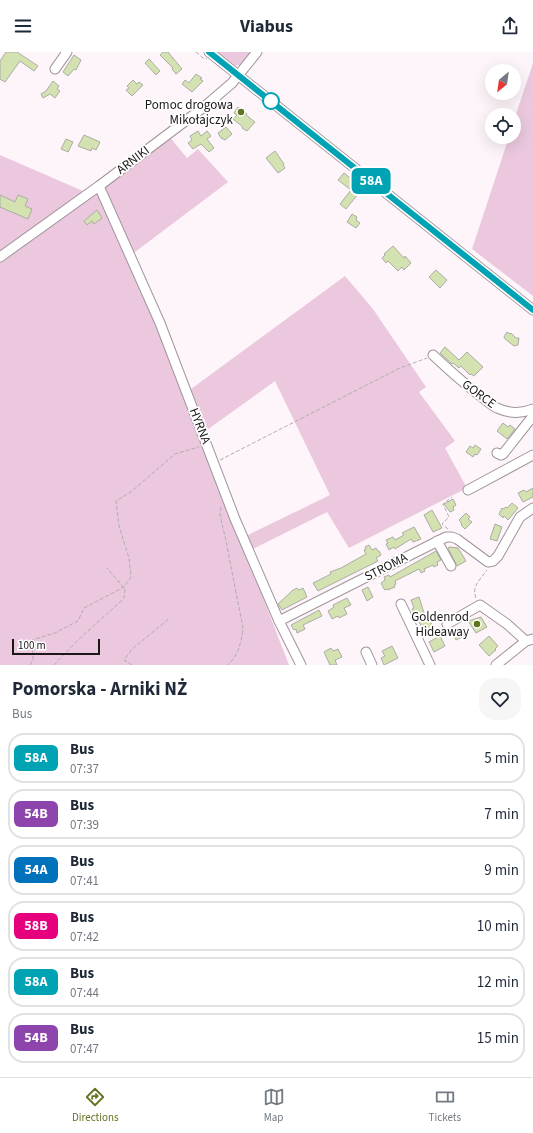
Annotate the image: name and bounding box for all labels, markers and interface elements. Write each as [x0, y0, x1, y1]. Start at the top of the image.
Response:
text: Viabus [240, 14, 293, 39]
icon: menu [12, 15, 34, 37]
icon: share [499, 15, 521, 37]
north arrow [485, 64, 521, 100]
map controls [485, 64, 521, 144]
unlabelled marker [262, 92, 280, 110]
place label: Pomoc drogowa Mikołajczyk [145, 96, 234, 129]
marker: Pomoc drogowa Mikołajczyk [236, 107, 246, 117]
button: locate [485, 108, 521, 144]
street label: ARNIKI [113, 142, 153, 178]
line badge: 58A [348, 168, 394, 194]
text: 58A [360, 171, 382, 191]
street label: GORCE [458, 375, 500, 413]
street label: HYRNA [185, 405, 215, 448]
street label: STROMA [361, 548, 411, 586]
place label: Goldenrod Hideaway [411, 608, 469, 641]
marker: Goldenrod Hideaway [472, 619, 482, 629]
scale bar [12, 637, 100, 656]
text: 100 m [18, 638, 46, 653]
text: Pomorska - Arniki NŻ [12, 676, 187, 703]
button: heart [479, 678, 521, 720]
text: Bus [12, 705, 32, 723]
text: Bus [70, 739, 94, 760]
text: 58A [25, 748, 47, 768]
text: 5 min [484, 748, 519, 769]
text: 07:37 [70, 760, 99, 778]
text: Bus [70, 795, 94, 816]
text: 54B [24, 804, 48, 824]
text: 7 min [484, 804, 519, 825]
text: 07:39 [70, 816, 99, 834]
text: Bus [70, 851, 94, 872]
text: 54A [25, 860, 47, 880]
text: 9 min [484, 860, 519, 881]
text: 07:41 [70, 872, 99, 890]
text: Bus [70, 907, 94, 928]
text: 58B [24, 916, 48, 936]
text: 10 min [477, 916, 519, 937]
text: 07:42 [70, 928, 99, 946]
text: Bus [70, 963, 94, 984]
text: 58A [25, 972, 47, 992]
text: 12 min [477, 972, 519, 993]
text: 07:44 [70, 984, 99, 1002]
text: Bus [70, 1019, 94, 1040]
text: 54B [24, 1028, 48, 1048]
text: 15 min [477, 1028, 519, 1049]
text: 07:47 [70, 1040, 99, 1058]
tab: Directions [72, 1086, 119, 1125]
tab: Map [263, 1086, 285, 1125]
tab: Tickets [429, 1086, 461, 1125]

